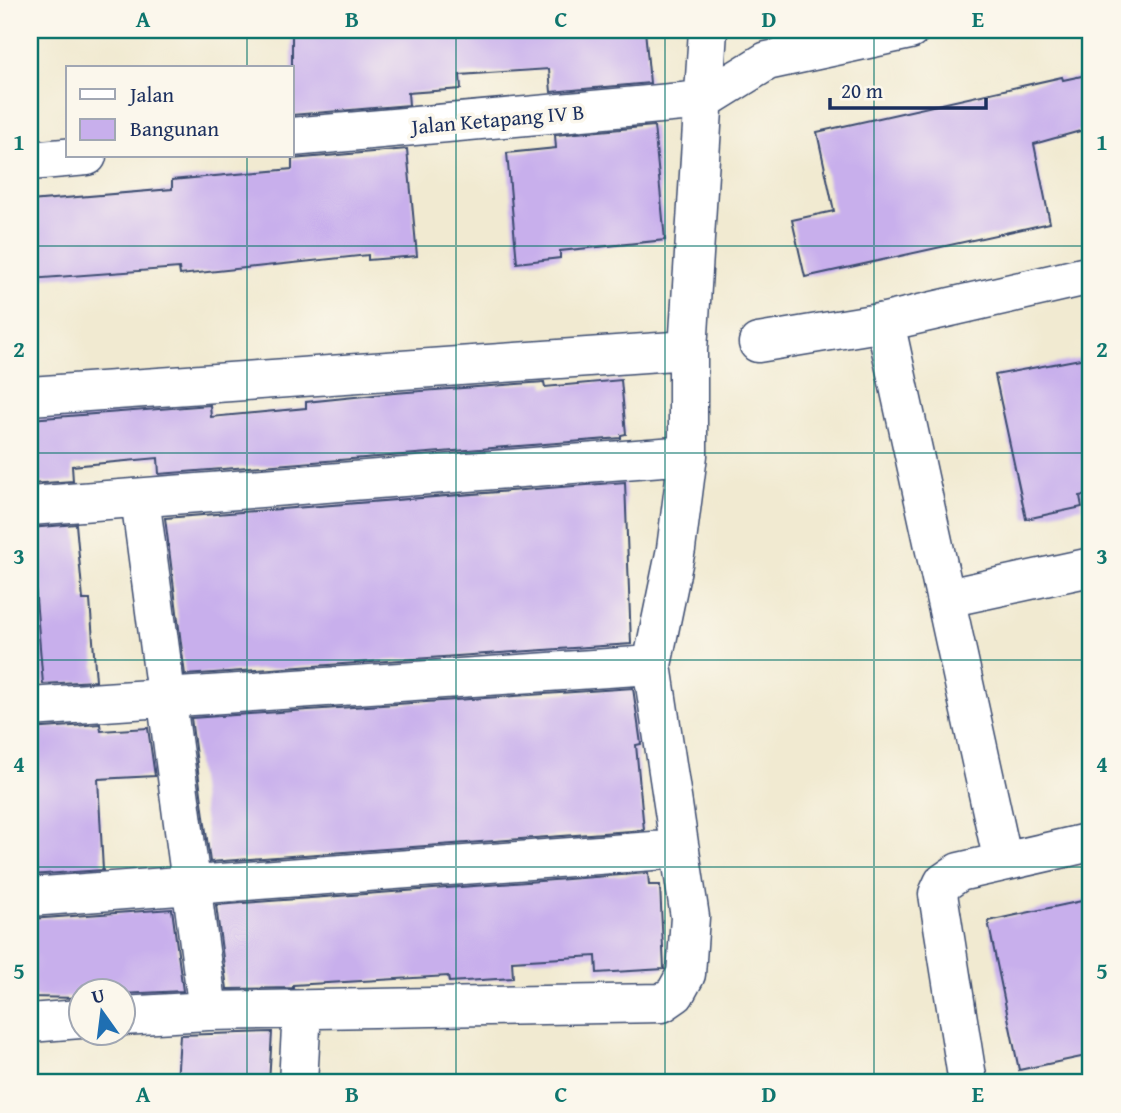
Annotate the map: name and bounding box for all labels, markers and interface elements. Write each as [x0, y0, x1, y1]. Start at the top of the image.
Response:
text: A [136, 2, 151, 35]
text: B [345, 2, 359, 35]
text: C [554, 2, 568, 35]
text: D [762, 2, 777, 35]
text: E [972, 2, 984, 35]
legend [66, 66, 294, 158]
scale bar [830, 66, 986, 110]
text: 20 m [841, 75, 883, 106]
text: Jalan [127, 79, 174, 110]
street label: Jalan Ketapang IV B [407, 96, 586, 142]
text: Bangunan [130, 113, 219, 144]
text: 1 [13, 125, 25, 158]
text: 1 [1096, 125, 1108, 158]
text: 2 [13, 332, 25, 365]
text: 2 [1096, 332, 1108, 365]
text: 3 [13, 539, 25, 572]
text: 3 [1096, 539, 1108, 572]
text: 4 [13, 747, 25, 780]
text: 4 [1096, 747, 1108, 780]
text: 5 [13, 954, 25, 987]
text: 5 [1096, 954, 1108, 987]
north arrow [66, 976, 136, 1046]
text: U [88, 980, 108, 1011]
text: A [136, 1077, 151, 1110]
text: B [345, 1077, 359, 1110]
text: C [554, 1077, 568, 1110]
text: D [762, 1077, 777, 1110]
text: E [972, 1077, 984, 1110]

